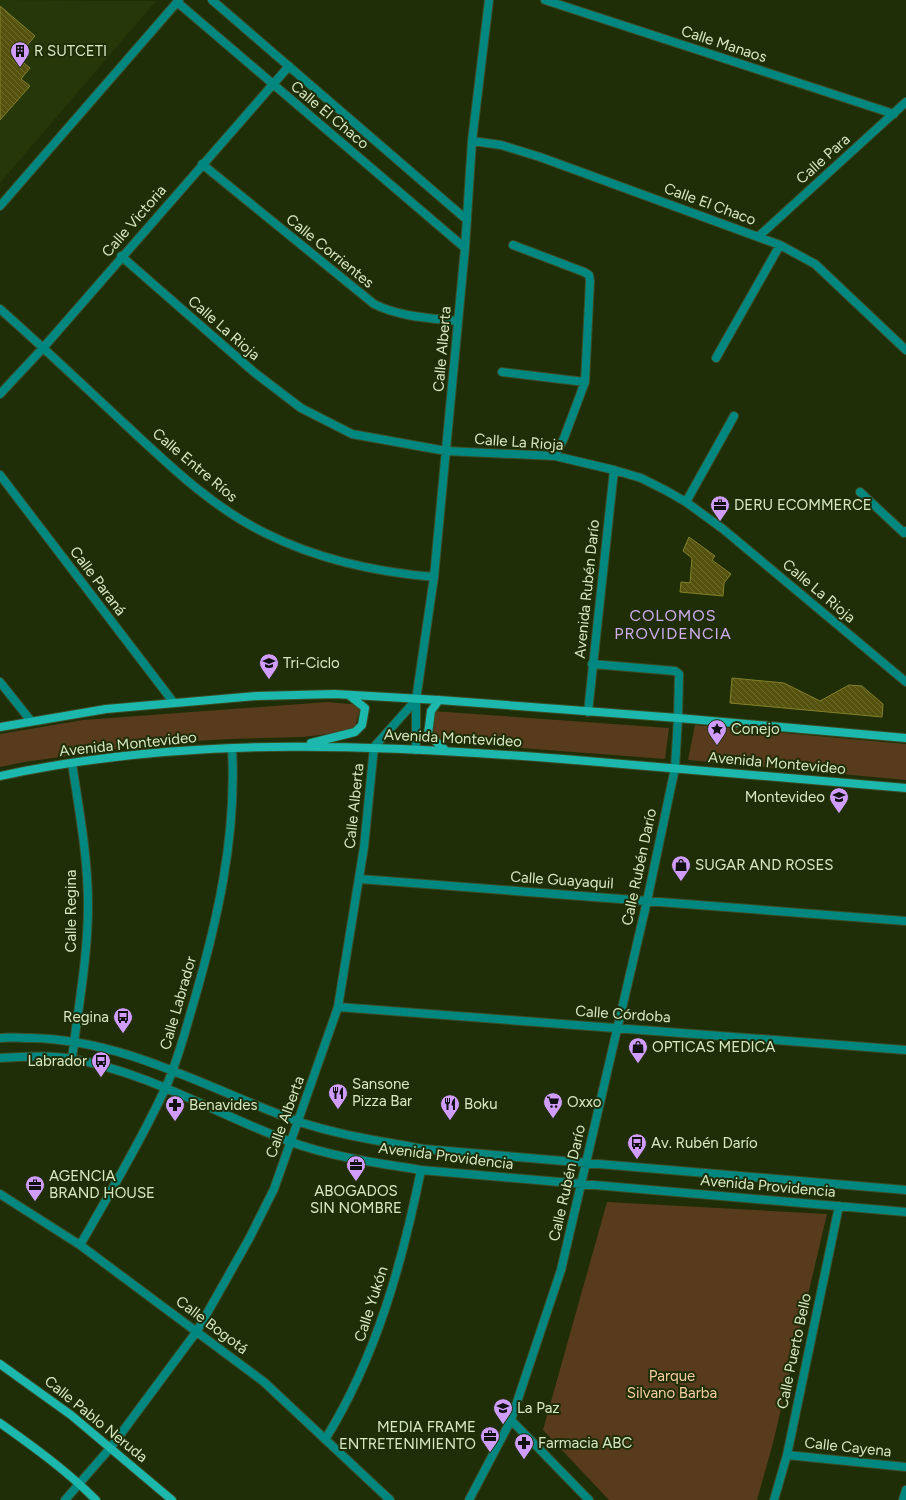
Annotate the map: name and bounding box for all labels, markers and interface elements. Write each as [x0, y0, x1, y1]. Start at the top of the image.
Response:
street label: Calle Manaos [679, 22, 769, 66]
building icon: R SUTCETI [9, 40, 31, 68]
place label: R SUTCETI [34, 42, 107, 60]
street label: Calle El Chaco [287, 77, 373, 153]
street label: Calle Para [793, 130, 853, 188]
street label: Calle El Chaco [662, 179, 759, 229]
street label: Calle Victoria [98, 181, 170, 261]
street label: Calle Corrientes [283, 210, 377, 292]
street label: Calle La Rioja [184, 292, 264, 364]
street label: Calle Alberta [429, 306, 455, 392]
street label: Calle Entre Ríos [149, 424, 241, 506]
street label: Calle La Rioja [474, 430, 564, 454]
office icon: DERU ECOMMERCE [709, 494, 731, 522]
place label: DERU ECOMMERCE [734, 496, 872, 514]
street label: Avenida Rubén Darío [571, 518, 603, 659]
street label: Calle Paraná [66, 543, 130, 619]
street label: Calle La Rioja [779, 555, 859, 627]
district label: COLOMOS PROVIDENCIA [614, 606, 732, 643]
school or university icon: Tri-Ciclo [258, 652, 280, 680]
place label: Tri-Ciclo [283, 654, 340, 672]
place icon: Conejo [706, 718, 728, 746]
place label: Conejo [731, 720, 780, 738]
street label: Avenida Montevideo [384, 725, 523, 751]
street label: Avenida Montevideo [58, 728, 198, 760]
street label: Avenida Montevideo [707, 748, 847, 778]
street label: Calle Alberta [341, 762, 367, 850]
school or university icon: Montevideo [828, 786, 850, 814]
place label: Montevideo [745, 788, 825, 806]
street label: Calle Rubén Darío [618, 807, 660, 927]
shop icon: SUGAR AND ROSES [670, 854, 692, 882]
place label: SUGAR AND ROSES [695, 856, 834, 874]
street label: Calle Guayaquil [510, 867, 614, 893]
street label: Calle Regina [62, 870, 80, 952]
street label: Calle Labrador [156, 954, 200, 1052]
street label: Calle Córdoba [575, 1002, 671, 1026]
bus stop icon: Regina [112, 1006, 134, 1034]
place label: Regina [63, 1008, 109, 1026]
shop icon: OPTICAS MEDICA [627, 1036, 649, 1064]
place label: OPTICAS MEDICA [652, 1038, 775, 1056]
bus stop icon: Labrador [90, 1050, 112, 1078]
place label: Labrador [27, 1052, 87, 1070]
street label: Calle Alberta [262, 1074, 308, 1160]
place label: Sansone Pizza Bar [352, 1075, 412, 1110]
restaurant icon: Sansone Pizza Bar [327, 1082, 349, 1110]
supermarket icon: Oxxo [542, 1091, 564, 1119]
restaurant icon: Boku [439, 1093, 461, 1121]
place label: Oxxo [567, 1093, 602, 1111]
pharmacy icon: Benavides [164, 1094, 186, 1122]
place label: Boku [464, 1095, 498, 1113]
place label: Benavides [189, 1096, 258, 1114]
street label: Calle Rubén Darío [545, 1123, 589, 1243]
bus stop icon: Av. Rubén Darío [626, 1132, 648, 1160]
place label: Av. Rubén Darío [651, 1134, 758, 1152]
street label: Avenida Providencia [377, 1139, 515, 1173]
office icon: ABOGADOS SIN NOMBRE [345, 1154, 367, 1182]
place label: AGENCIA BRAND HOUSE [49, 1167, 155, 1202]
street label: Avenida Providencia [700, 1171, 836, 1201]
office icon: AGENCIA BRAND HOUSE [24, 1174, 46, 1202]
place label: ABOGADOS SIN NOMBRE [310, 1182, 402, 1217]
street label: Calle Yukón [350, 1264, 392, 1344]
street label: Calle Puerto Bello [773, 1291, 815, 1411]
street label: Calle Bogotá [172, 1292, 252, 1358]
park label: Parque Silvano Barba [627, 1367, 717, 1402]
street label: Calle Pablo Neruda [41, 1372, 151, 1466]
school or university icon: La Paz [492, 1397, 514, 1425]
place label: La Paz [517, 1399, 560, 1417]
place label: MEDIA FRAME ENTRETENIMIENTO [339, 1418, 476, 1453]
office icon: MEDIA FRAME ENTRETENIMIENTO [479, 1425, 501, 1453]
pharmacy icon: Farmacia ABC [513, 1432, 535, 1460]
street label: Calle Cayena [804, 1433, 892, 1461]
place label: Farmacia ABC [538, 1434, 632, 1452]

